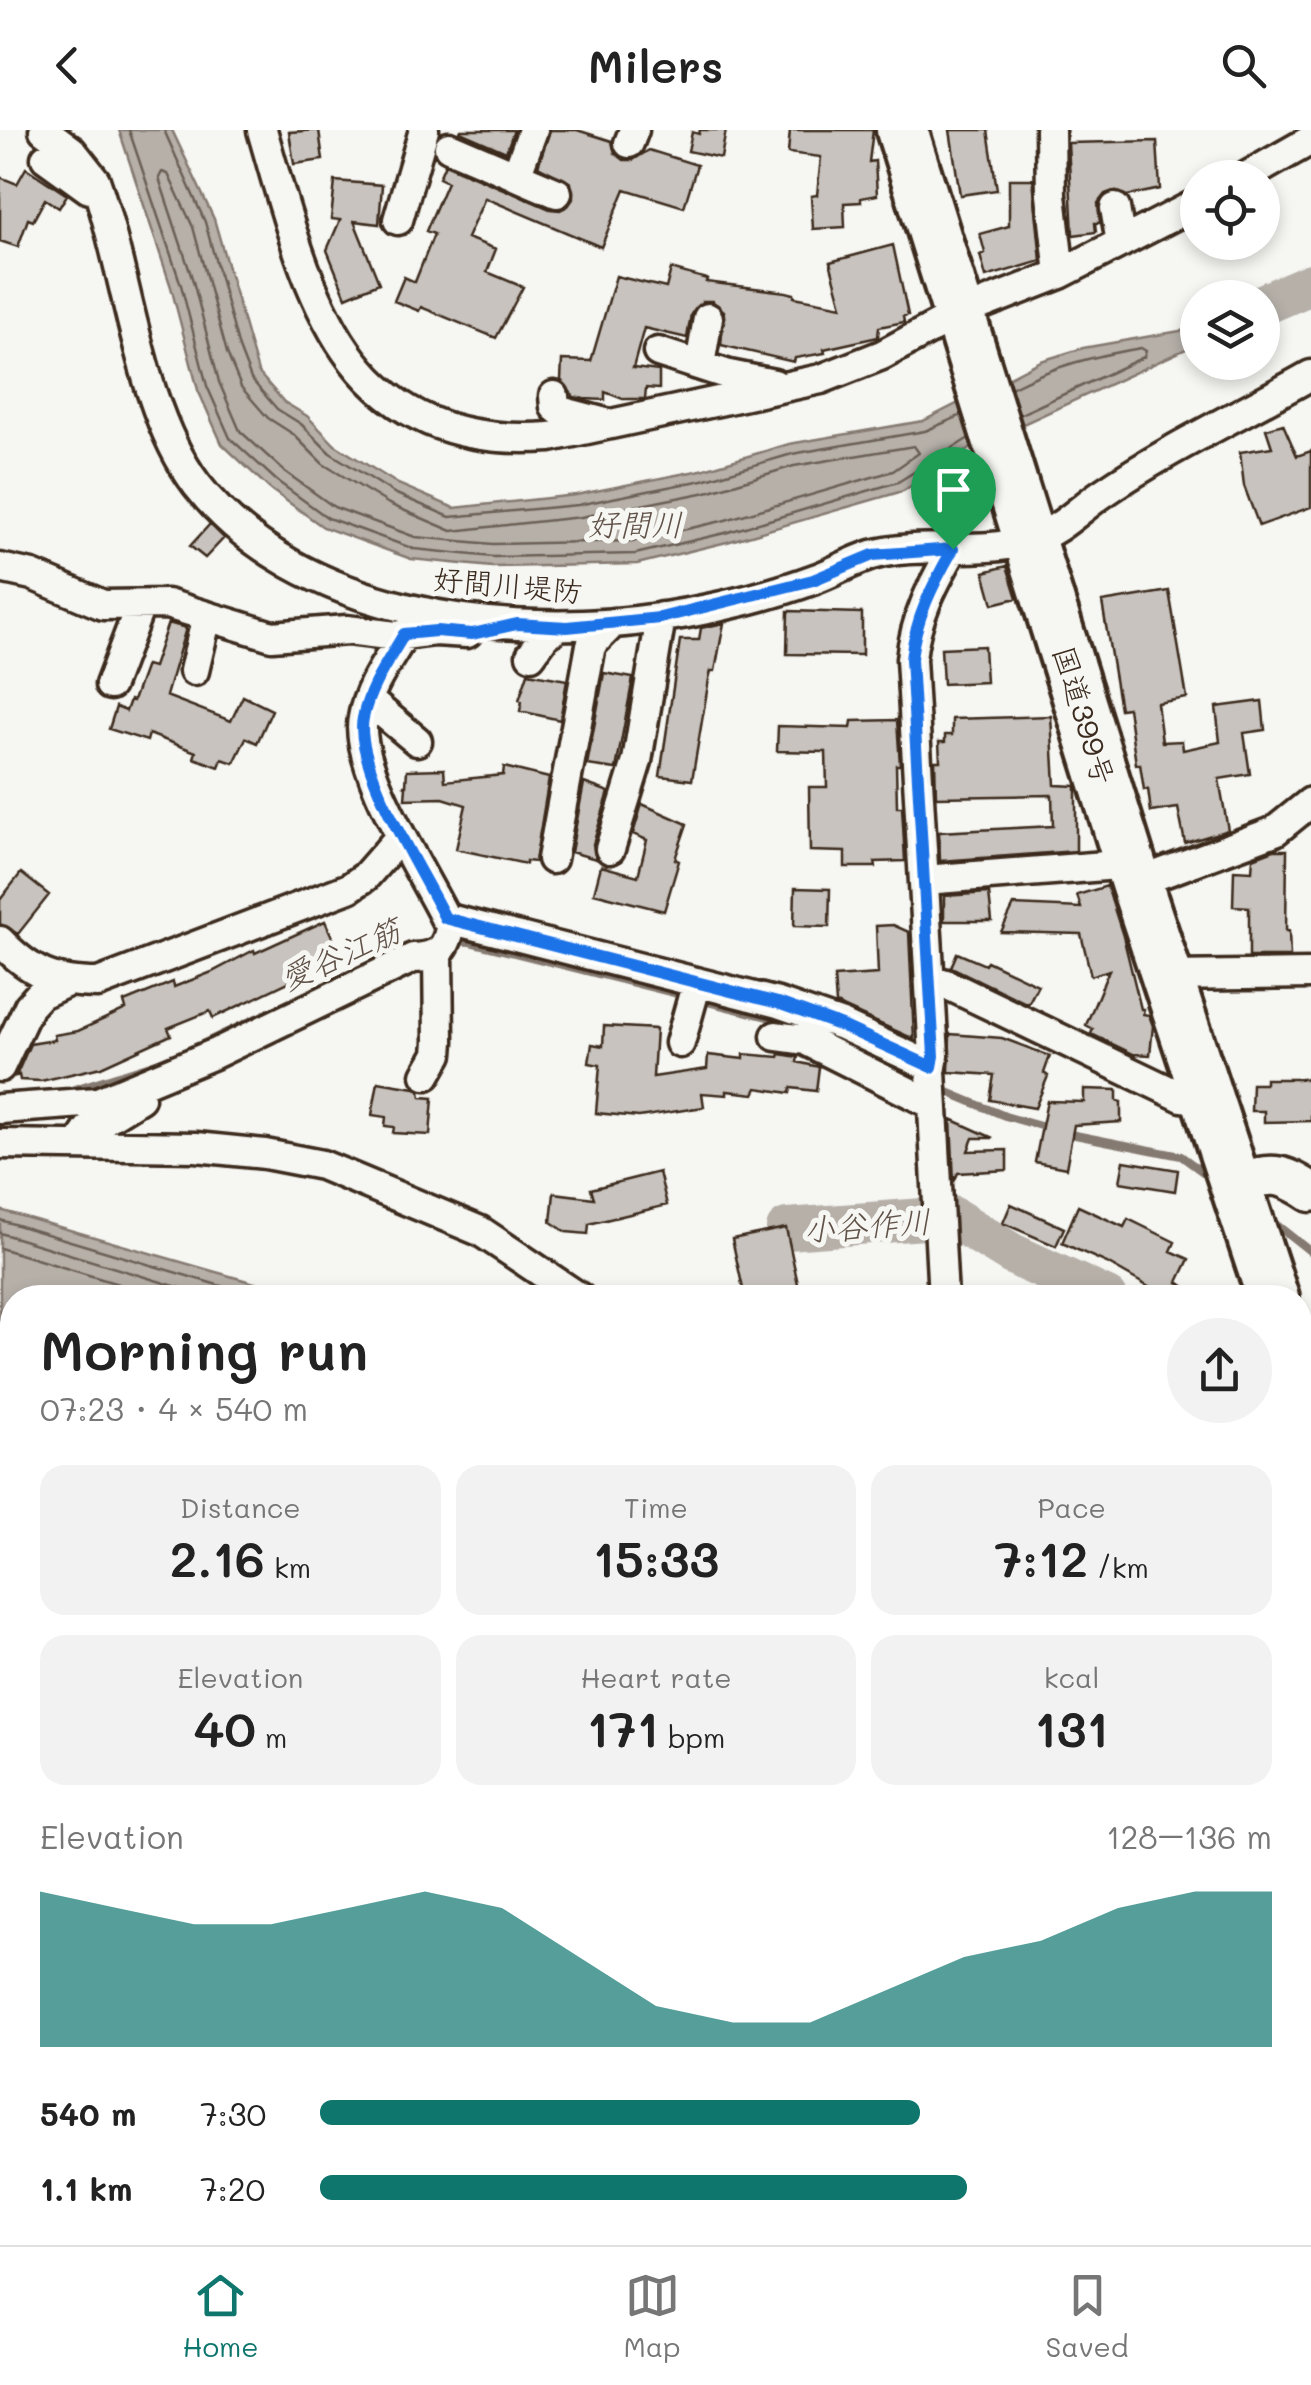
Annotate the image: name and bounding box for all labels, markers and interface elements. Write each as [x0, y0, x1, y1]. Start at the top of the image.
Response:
text: Milers [588, 36, 723, 94]
icon: back [40, 38, 95, 93]
icon: search [1216, 38, 1271, 93]
map controls [1180, 160, 1280, 380]
button: locate [1180, 160, 1280, 260]
button: layers [1180, 280, 1280, 380]
pin [911, 447, 996, 550]
icon: arrive [926, 462, 981, 517]
water label: 好間川 [587, 502, 683, 544]
street label: 好間川堤防 [432, 558, 584, 610]
street label: 国道399号 [1045, 641, 1125, 789]
water label: 愛谷江筋 [273, 906, 411, 998]
water label: 小谷作川 [802, 1199, 932, 1249]
text: Morning run [40, 1313, 368, 1385]
button: share [1167, 1318, 1272, 1423]
text: 07:23 · 4 × 540 m [40, 1387, 308, 1429]
text: Distance [180, 1489, 301, 1525]
text: Time [624, 1489, 688, 1525]
text: Pace [1037, 1489, 1106, 1525]
text: 2.16 [169, 1525, 265, 1591]
text: 15:33 [593, 1525, 719, 1591]
text: 7:12 [994, 1525, 1088, 1591]
text: km [265, 1549, 311, 1585]
text: /km [1088, 1549, 1149, 1585]
text: Elevation [177, 1659, 303, 1695]
text: Heart rate [580, 1659, 732, 1695]
text: kcal [1044, 1659, 1100, 1695]
text: 40 [193, 1695, 256, 1761]
text: 171 [587, 1695, 659, 1761]
text: 131 [1035, 1695, 1109, 1761]
text: m [256, 1719, 287, 1755]
text: bpm [659, 1719, 725, 1755]
text: Elevation [40, 1815, 184, 1857]
text: 128–136 m [1106, 1815, 1272, 1857]
text: 540 m [40, 2092, 136, 2134]
text: 7:30 [200, 2092, 266, 2134]
text: 1.1 km [40, 2167, 132, 2209]
text: 7:20 [200, 2167, 265, 2209]
tab: Home [182, 2268, 259, 2364]
tab: Map [624, 2268, 681, 2364]
tab: Saved [1045, 2268, 1129, 2364]

